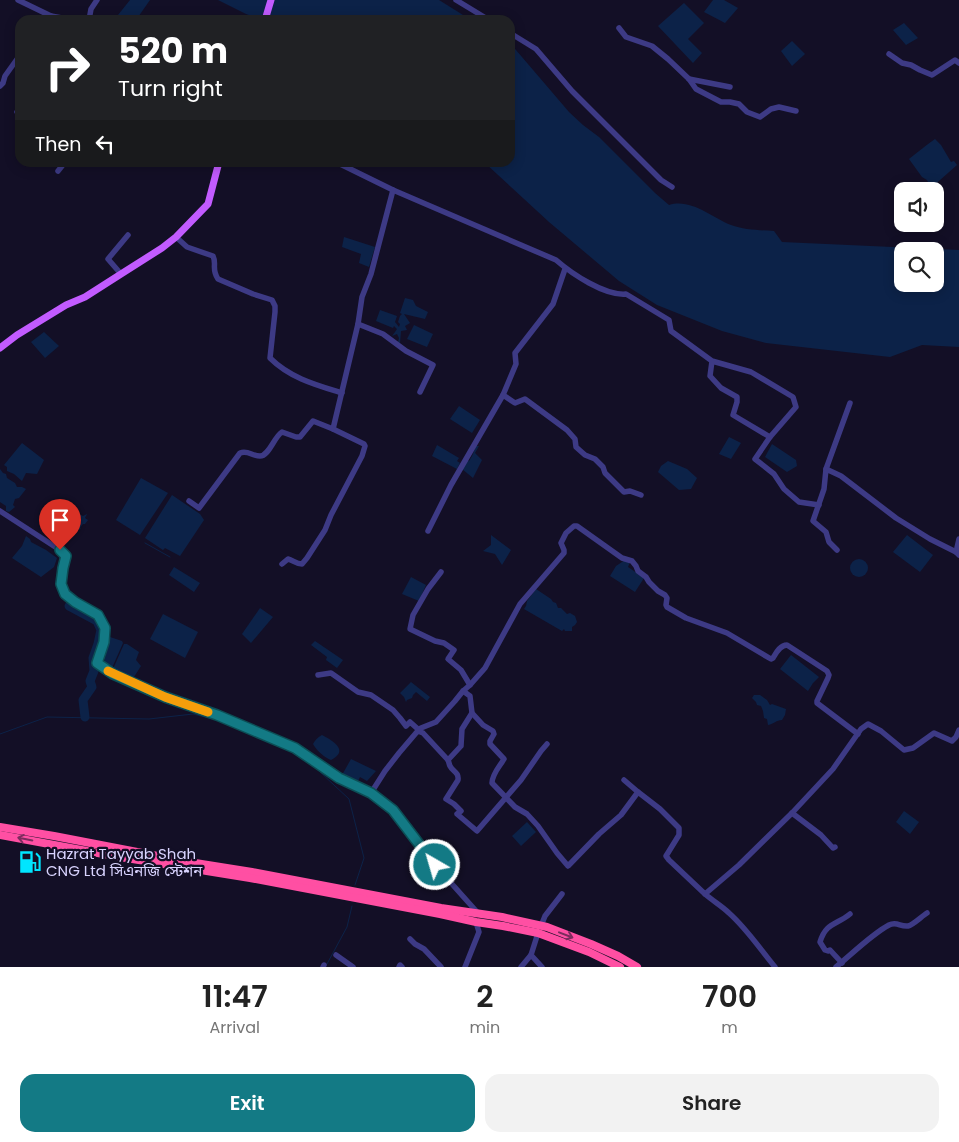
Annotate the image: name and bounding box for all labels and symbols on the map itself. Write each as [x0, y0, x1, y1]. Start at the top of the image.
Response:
pin [39, 499, 81, 550]
one-way arrow [17, 834, 33, 844]
position arrow [408, 838, 460, 890]
place label: Hazrat Tayyab Shah CNG Ltd সিএনজি স্টেশন [46, 843, 203, 881]
fuel station icon: Hazrat Tayyab Shah CNG Ltd সিএনজি স্টেশন [17, 849, 43, 875]
one-way arrow [558, 931, 573, 940]

